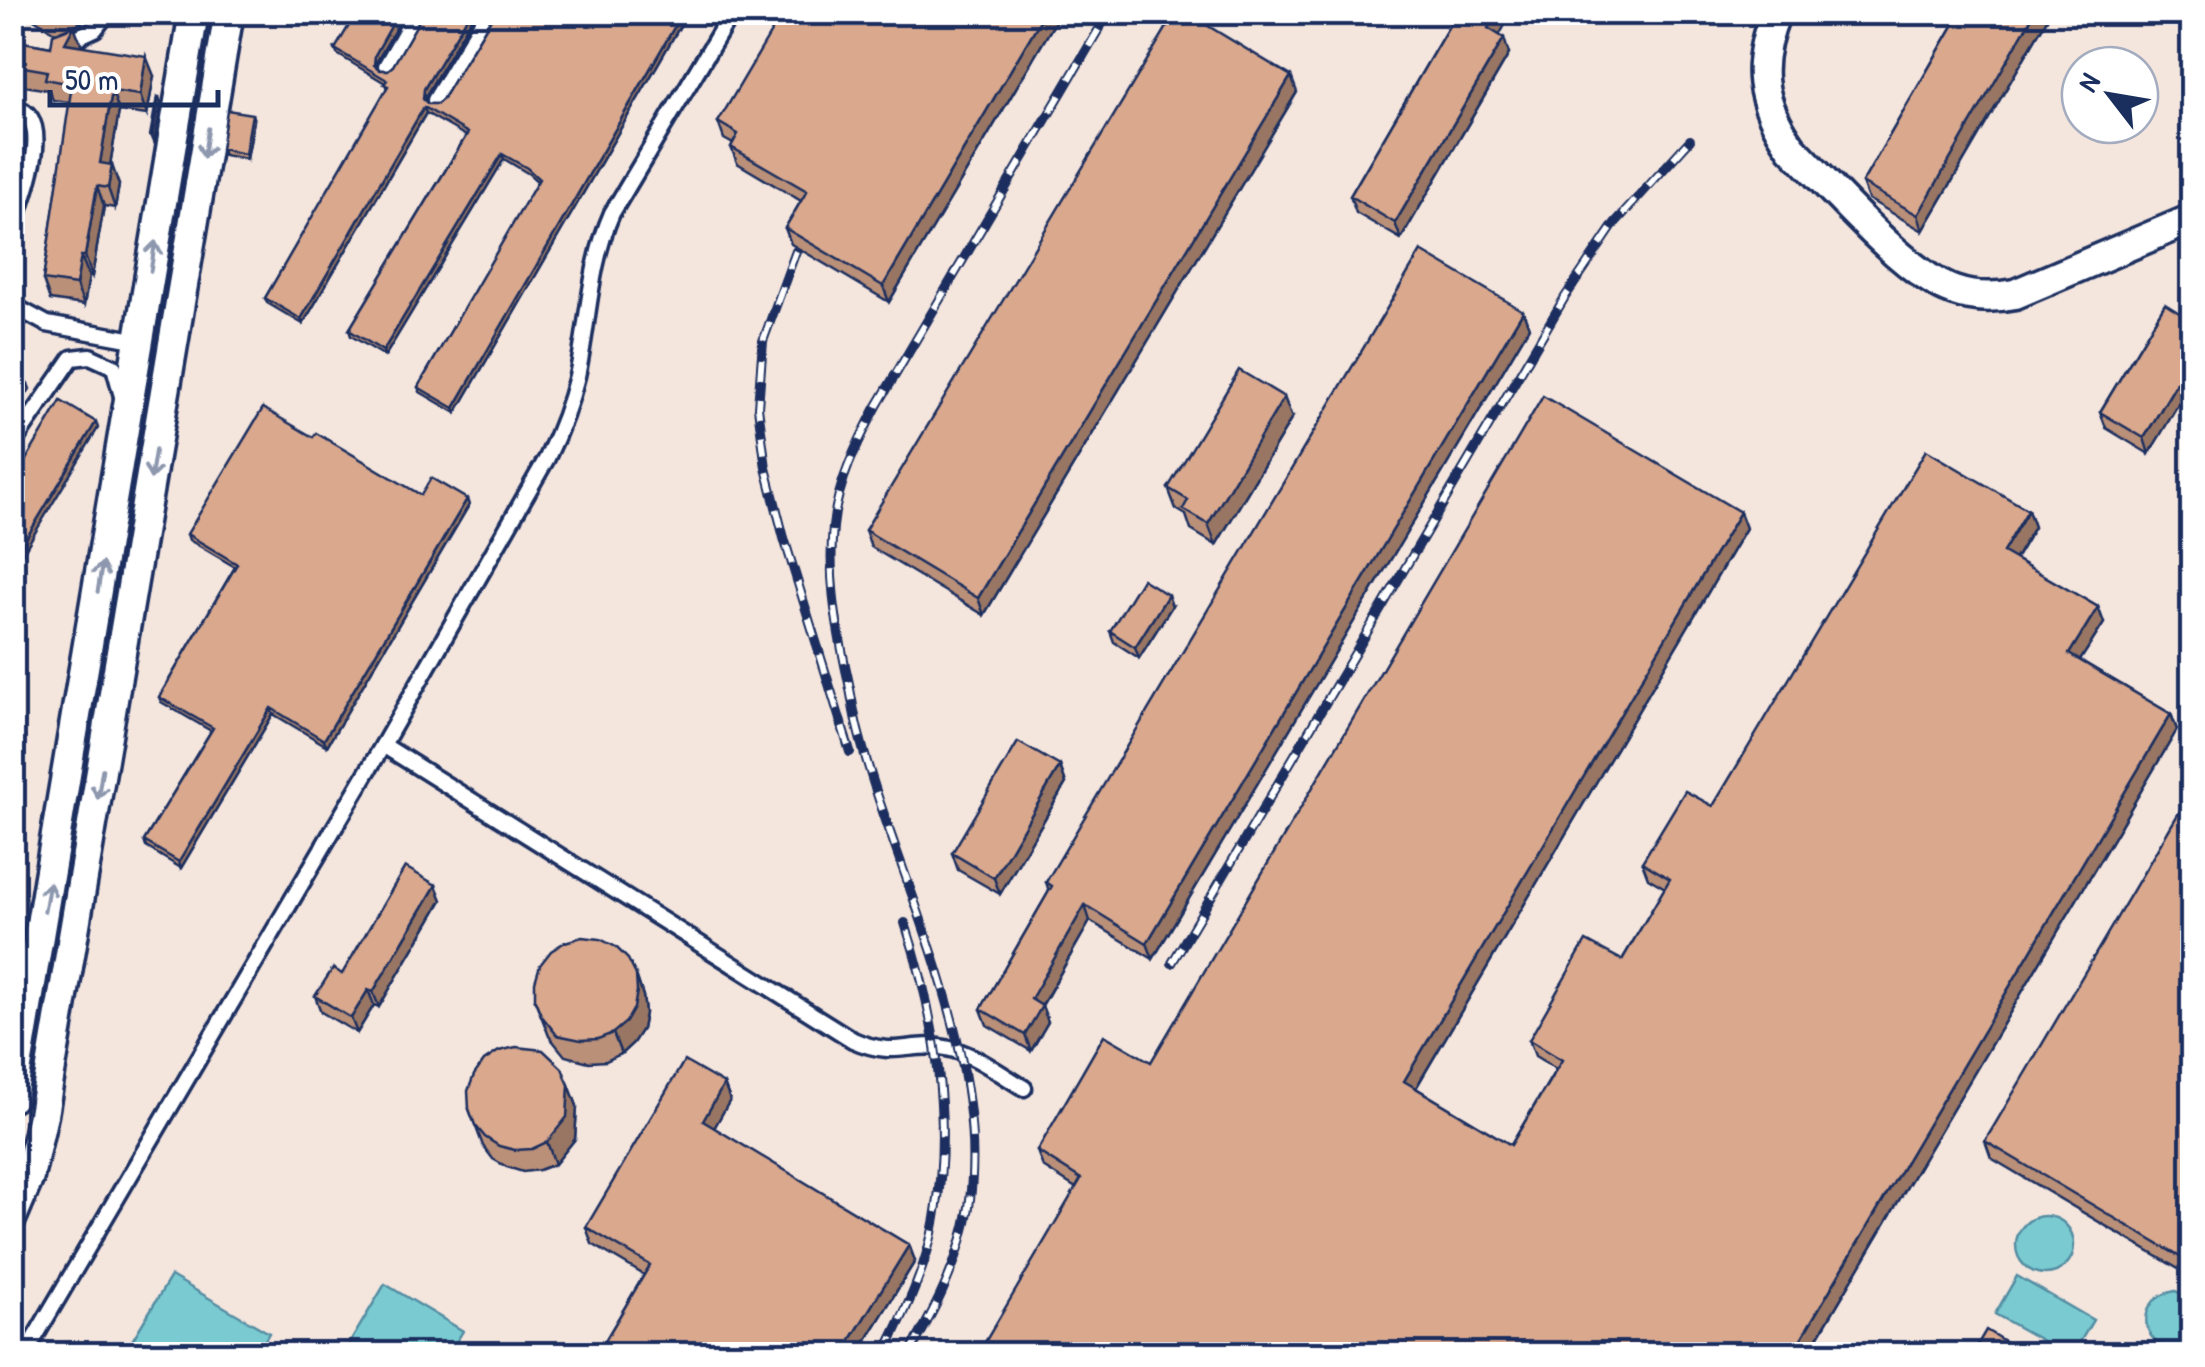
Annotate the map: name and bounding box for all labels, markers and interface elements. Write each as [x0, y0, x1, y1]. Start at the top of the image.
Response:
scale bar [50, 45, 218, 107]
north arrow [2060, 45, 2160, 145]
text: 50 m [65, 59, 118, 99]
text: N [2068, 66, 2109, 98]
one-way arrow [196, 126, 215, 159]
one-way arrow [144, 240, 163, 273]
one-way arrow [143, 447, 162, 479]
one-way arrow [91, 561, 110, 593]
one-way arrow [90, 768, 108, 800]
one-way arrow [38, 882, 57, 914]

